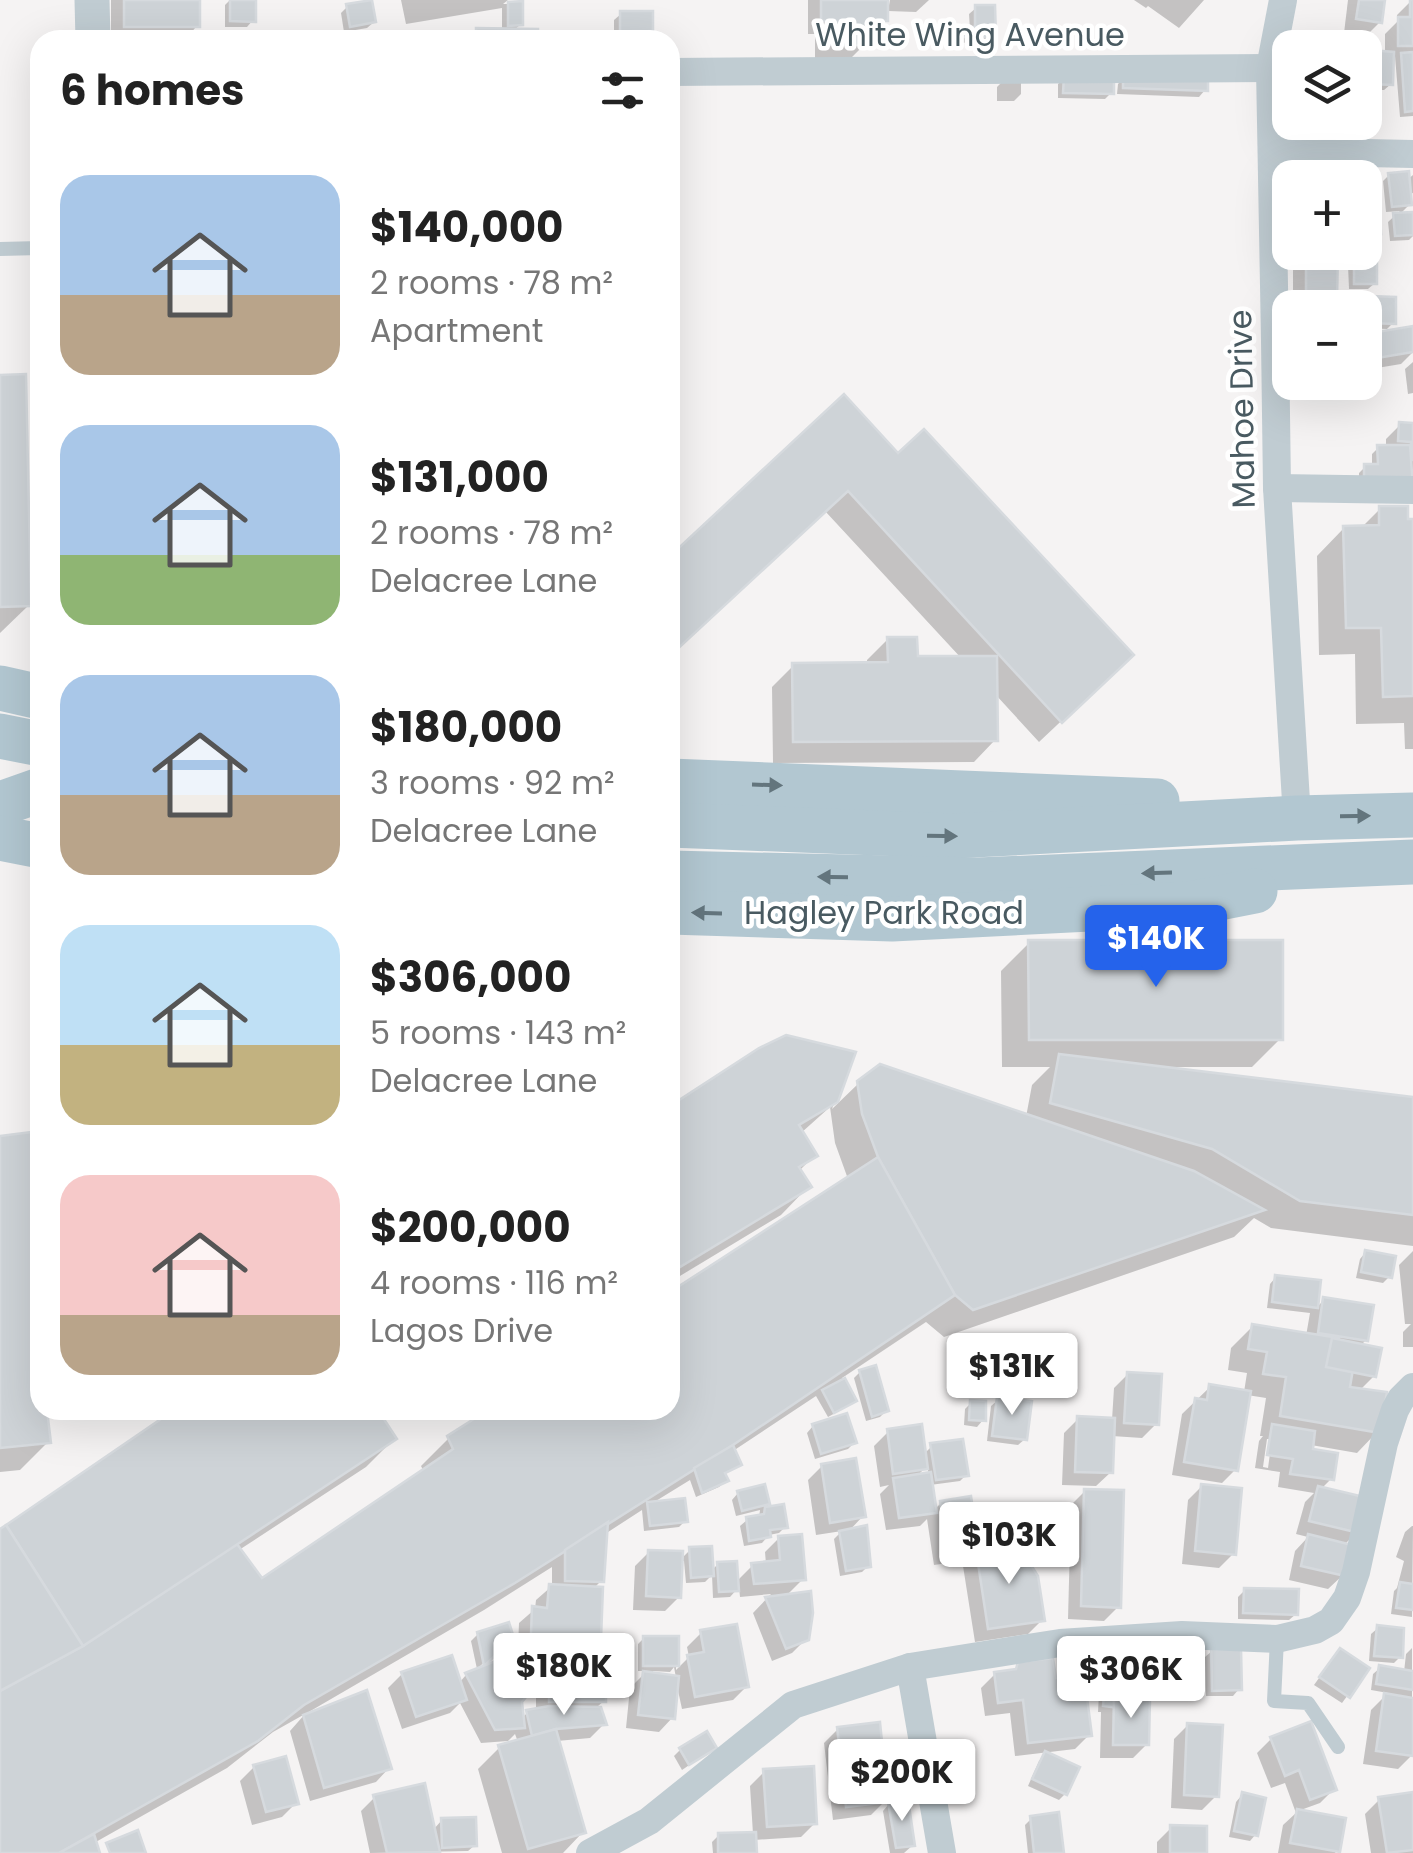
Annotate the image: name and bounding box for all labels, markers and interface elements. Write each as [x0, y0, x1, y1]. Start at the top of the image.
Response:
street label: White Wing Avenue [815, 12, 1125, 57]
map controls [1272, 30, 1382, 400]
button: layers [1272, 30, 1382, 140]
text: 6 homes [60, 61, 245, 120]
icon: filters [595, 63, 650, 118]
button: + [1272, 160, 1382, 270]
text: $140,000 [370, 198, 563, 257]
icon: home [140, 215, 260, 335]
text: 2 rooms · 78 m² [370, 260, 613, 305]
button: − [1272, 290, 1382, 400]
text: Apartment [370, 308, 543, 353]
street label: Mahoe Drive [1217, 309, 1266, 509]
text: $131,000 [370, 448, 549, 507]
icon: home [140, 465, 260, 585]
text: 2 rooms · 78 m² [370, 510, 613, 555]
text: Delacree Lane [370, 558, 597, 603]
text: $180,000 [370, 698, 562, 757]
icon: home [140, 715, 260, 835]
text: 3 rooms · 92 m² [370, 760, 614, 805]
one-way arrow [752, 777, 784, 793]
text: Delacree Lane [370, 808, 597, 853]
one-way arrow [1339, 808, 1371, 824]
one-way arrow [927, 828, 959, 844]
one-way arrow [1141, 865, 1173, 881]
one-way arrow [816, 869, 848, 885]
street label: Hagley Park Road [744, 890, 1024, 935]
one-way arrow [690, 905, 722, 921]
pin: $140K [1086, 905, 1226, 990]
text: $140K [1107, 915, 1205, 960]
text: $306,000 [370, 948, 571, 1007]
icon: home [140, 965, 260, 1085]
text: 5 rooms · 143 m² [370, 1010, 626, 1055]
text: Delacree Lane [370, 1058, 597, 1103]
text: $200,000 [370, 1198, 571, 1257]
icon: home [140, 1215, 260, 1335]
text: 4 rooms · 116 m² [370, 1260, 618, 1305]
text: Lagos Drive [370, 1308, 553, 1353]
pin: $131K [942, 1333, 1082, 1418]
text: $131K [969, 1343, 1055, 1388]
pin: $103K [939, 1502, 1079, 1587]
text: $103K [961, 1512, 1057, 1557]
pin: $180K [494, 1633, 634, 1718]
pin: $306K [1061, 1636, 1201, 1721]
text: $180K [516, 1643, 613, 1688]
text: $306K [1079, 1646, 1183, 1691]
pin: $200K [832, 1739, 972, 1824]
text: $200K [850, 1749, 954, 1794]

